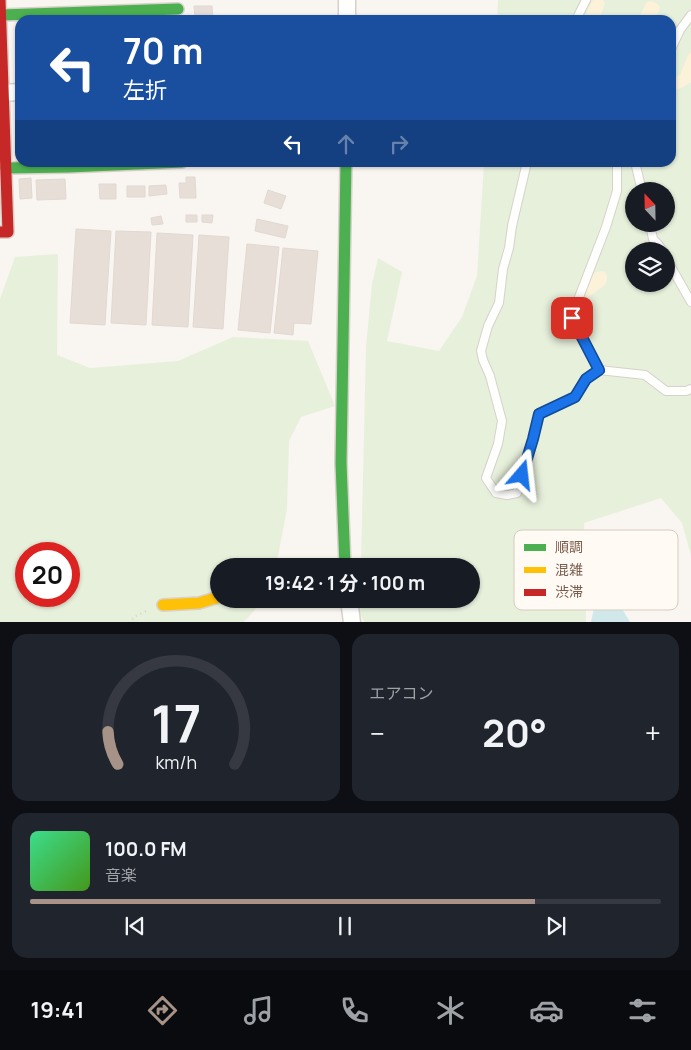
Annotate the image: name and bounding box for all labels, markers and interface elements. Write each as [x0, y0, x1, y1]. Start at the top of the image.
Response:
text: 70 m [123, 27, 203, 75]
icon: left [40, 35, 105, 100]
text: 左折 [123, 75, 167, 105]
icon: left [279, 130, 307, 158]
icon: ahead [332, 130, 360, 158]
icon: right [385, 130, 413, 158]
north arrow [625, 182, 675, 232]
map controls [625, 182, 675, 292]
button: layers [625, 242, 675, 292]
pin [551, 297, 593, 339]
icon: arrive [558, 304, 586, 332]
position arrow [495, 448, 547, 500]
legend [514, 530, 678, 610]
text: 順調 [555, 537, 583, 556]
speed limit sign: 20 [15, 542, 80, 607]
text: 混雑 [555, 560, 583, 579]
text: 19:42 · 1 分 · 100 m [265, 570, 425, 596]
text: 渋滞 [555, 582, 583, 601]
text: エアコン [370, 682, 434, 704]
text: 17 [150, 688, 201, 759]
text: 20° [482, 706, 547, 758]
text: − [370, 714, 385, 752]
text: + [645, 714, 661, 752]
text: km/h [155, 750, 197, 774]
text: 100.0 FM [105, 836, 187, 862]
text: 音楽 [105, 864, 137, 886]
icon: previous [121, 912, 149, 940]
icon: pause [331, 912, 359, 940]
icon: next [542, 912, 570, 940]
icon: directions [145, 993, 180, 1028]
icon: music [241, 993, 276, 1028]
icon: phone [337, 993, 372, 1028]
icon: climate [433, 993, 468, 1028]
icon: car [529, 993, 564, 1028]
icon: filters [625, 993, 660, 1028]
text: 19:41 [31, 995, 84, 1025]

